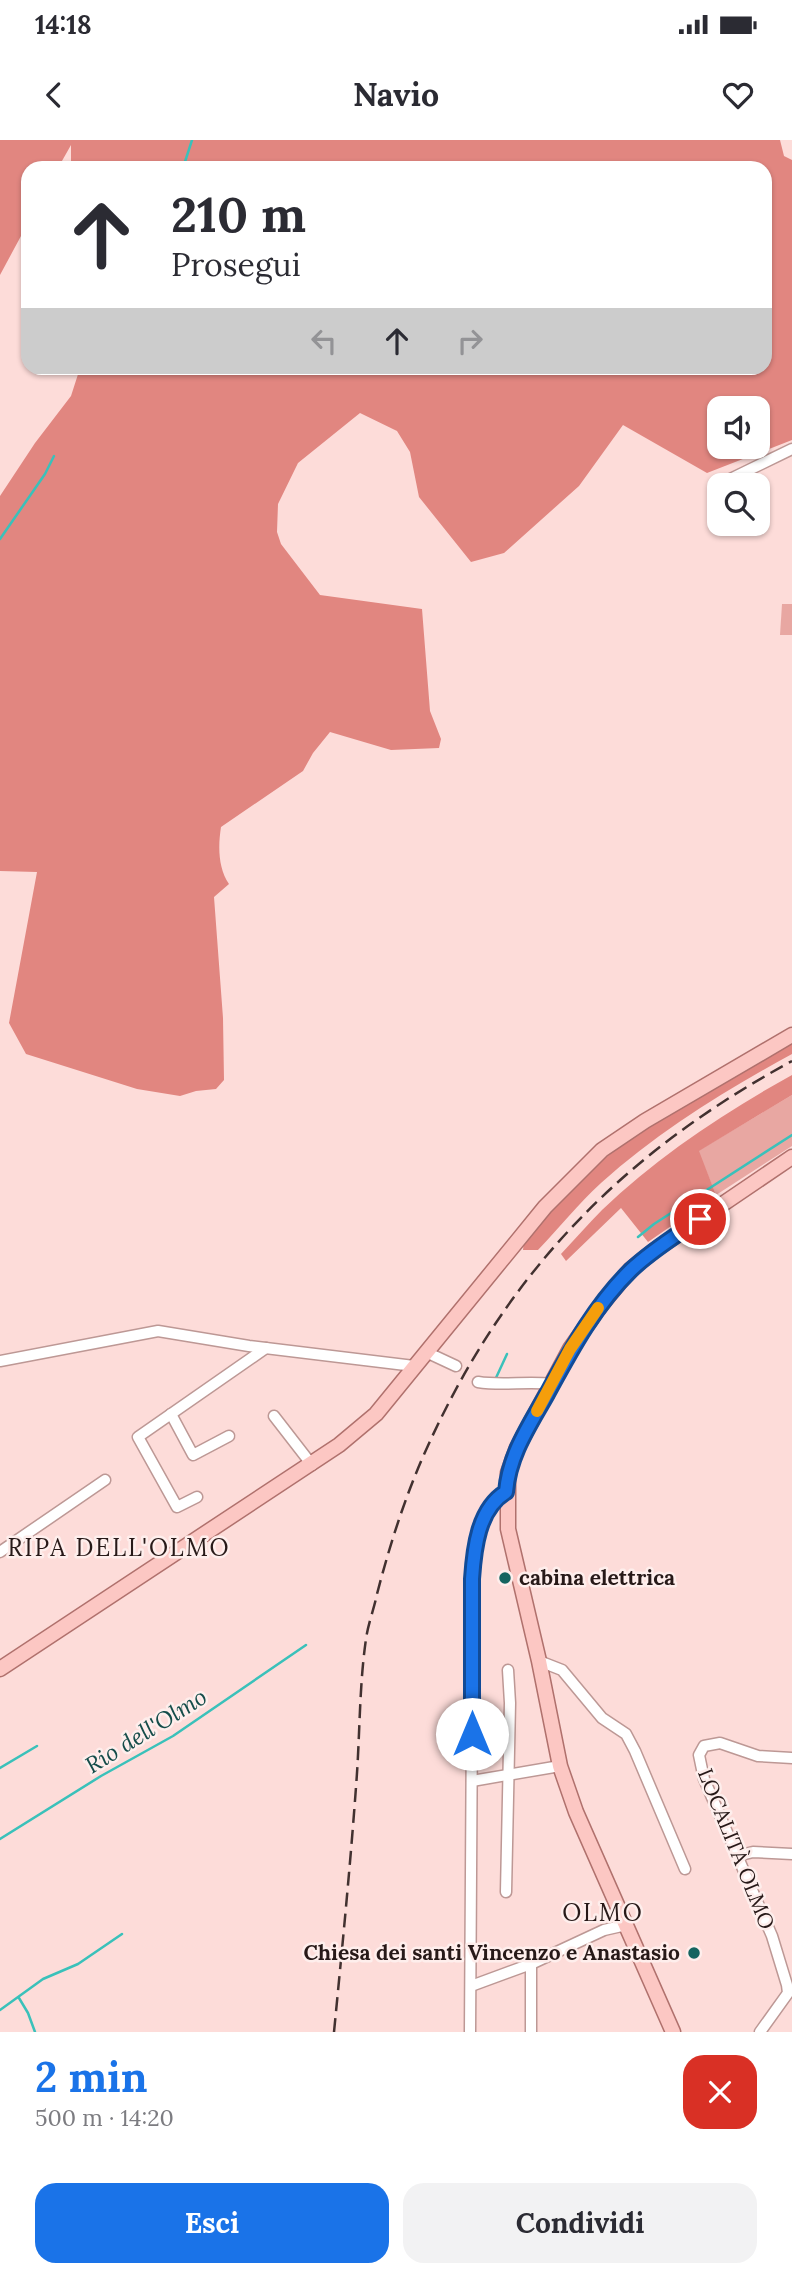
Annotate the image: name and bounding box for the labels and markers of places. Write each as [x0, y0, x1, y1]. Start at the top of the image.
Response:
pin [670, 1189, 730, 1249]
place label: cabina elettrica [519, 1564, 675, 1591]
marker: cabina elettrica [497, 1570, 513, 1586]
place label: Chiesa dei santi Vincenzo e Anastasio [304, 1939, 680, 1966]
marker: Chiesa dei santi Vincenzo e Anastasio [686, 1945, 702, 1961]

